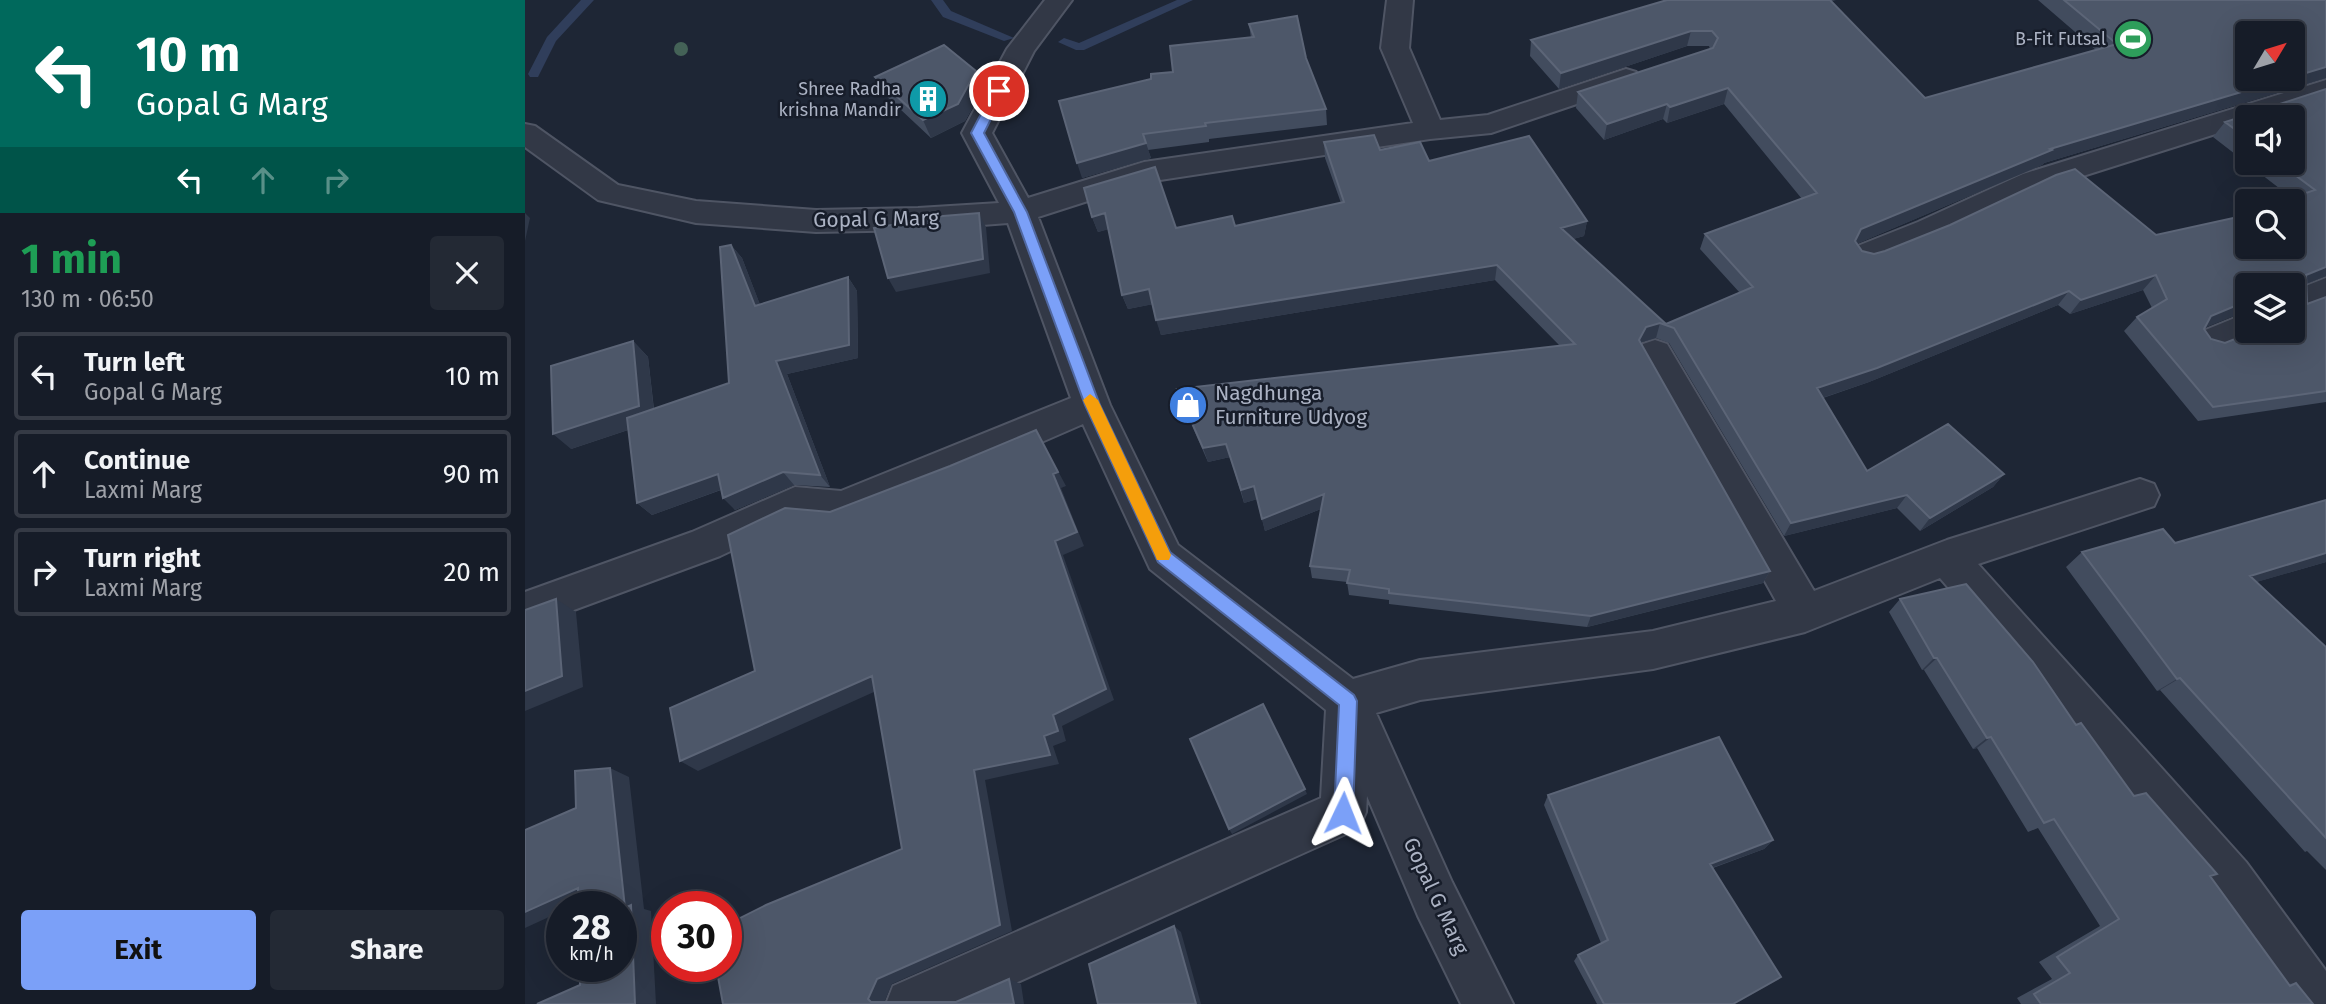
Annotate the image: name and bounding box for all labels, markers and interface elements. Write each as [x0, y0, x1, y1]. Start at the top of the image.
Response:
sports icon: B-Fit Futsal [2112, 18, 2154, 60]
north arrow [2235, 21, 2305, 91]
map controls [2235, 21, 2305, 343]
text: 10 m [136, 25, 240, 84]
icon: left [21, 28, 112, 119]
place label: B-Fit Futsal [2015, 28, 2106, 50]
pin [969, 61, 1029, 121]
icon: arrive [980, 72, 1018, 110]
place label: Shree Radha krishna Mandir [779, 78, 901, 121]
building icon: Shree Radha krishna Mandir [907, 78, 949, 120]
text: Gopal G Marg [136, 85, 328, 123]
button: sound [2235, 105, 2305, 175]
icon: left [171, 161, 209, 199]
icon: ahead [244, 161, 282, 199]
icon: right [317, 161, 355, 199]
button: search [2235, 189, 2305, 259]
street label: Gopal G Marg [813, 205, 939, 233]
text: 1 min [21, 234, 122, 284]
button: close [430, 236, 504, 310]
button: layers [2235, 273, 2305, 343]
text: 130 m · 06:50 [21, 285, 154, 313]
text: Turn left [84, 347, 185, 378]
icon: left [25, 357, 63, 395]
text: 10 m [445, 361, 500, 392]
text: Gopal G Marg [84, 378, 222, 406]
place label: Nagdhunga Furniture Udyog [1215, 380, 1367, 430]
shop icon: Nagdhunga Furniture Udyog [1167, 384, 1209, 426]
text: Continue [84, 445, 190, 476]
icon: ahead [25, 455, 63, 493]
text: 90 m [443, 459, 500, 490]
text: Laxmi Marg [84, 476, 202, 504]
text: Turn right [84, 543, 201, 574]
icon: right [25, 553, 63, 591]
text: 20 m [443, 557, 500, 588]
text: Laxmi Marg [84, 574, 202, 602]
position arrow [1306, 776, 1380, 850]
street label: Gopal G Marg [1398, 833, 1474, 959]
speed limit sign: 30 [651, 891, 742, 982]
text: 28 [572, 906, 611, 948]
button: Exit [21, 910, 256, 990]
button: Share [270, 910, 504, 990]
text: km/h [569, 943, 614, 965]

